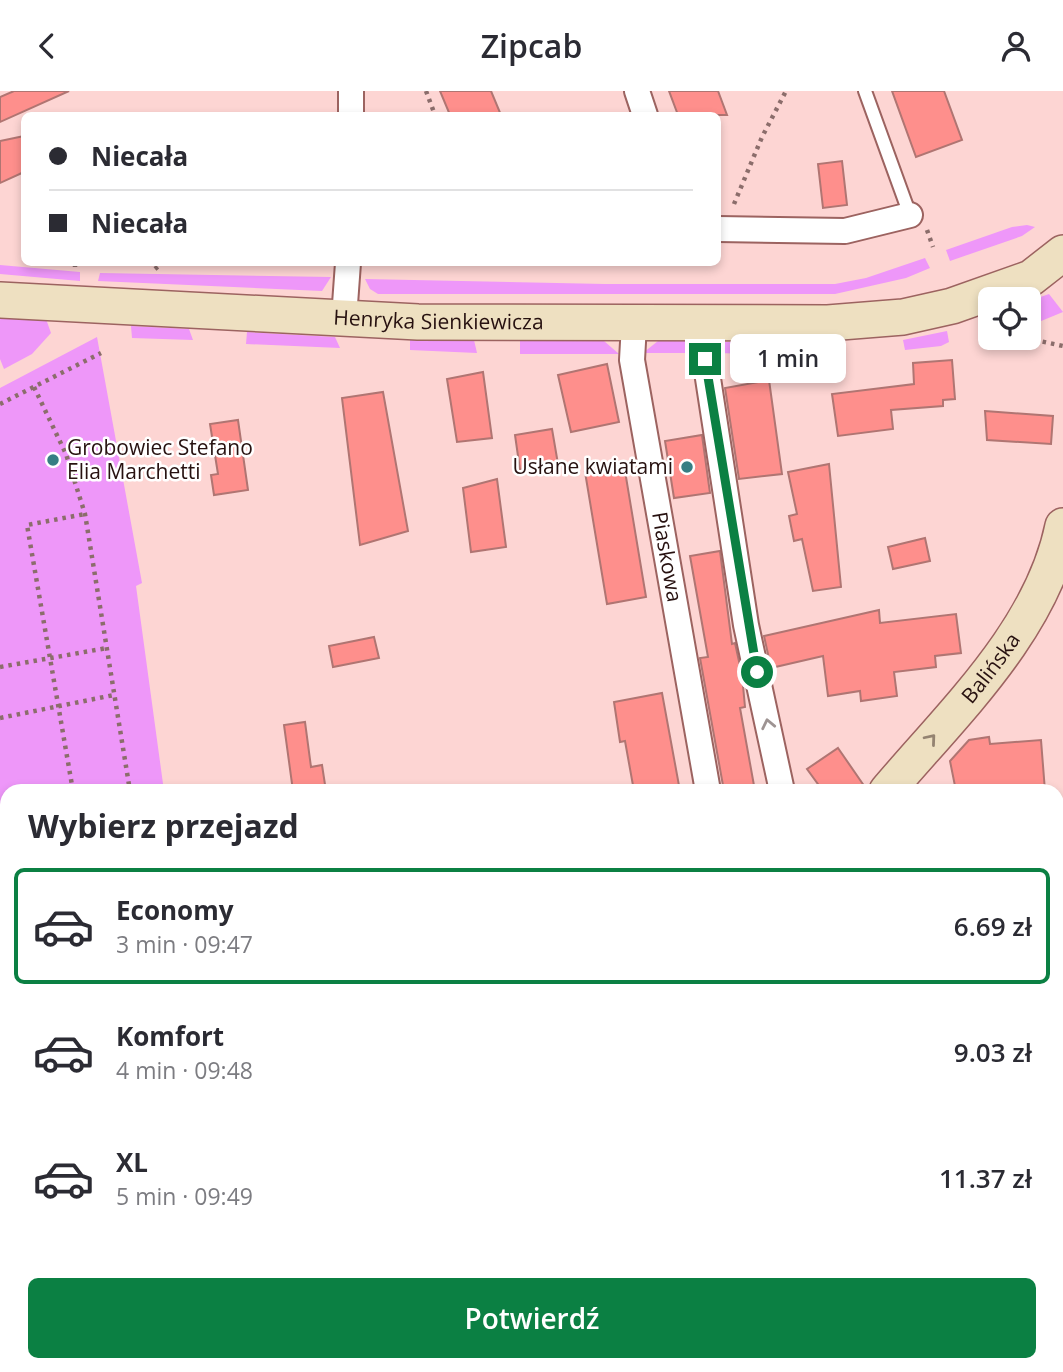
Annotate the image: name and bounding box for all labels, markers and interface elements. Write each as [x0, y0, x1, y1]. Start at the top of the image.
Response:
text: Zipcab [481, 24, 582, 67]
icon: back [28, 27, 66, 65]
icon: person [997, 27, 1035, 65]
text: Niecała [91, 138, 188, 174]
text: Niecała [91, 205, 188, 241]
map controls [978, 287, 1041, 350]
button: locate [978, 287, 1041, 350]
street label: Henryka Sienkiewicza [333, 303, 544, 335]
callout: 1 min [730, 335, 845, 383]
text: 1 min [757, 342, 819, 374]
route end [689, 343, 721, 375]
place label: Grobowiec Stefano Elia Marchetti [67, 433, 253, 485]
marker: Grobowiec Stefano Elia Marchetti [45, 452, 61, 468]
place label: Usłane kwiatami [512, 452, 673, 480]
marker: Usłane kwiatami [679, 459, 695, 475]
street label: Piaskowa [646, 509, 689, 604]
street label: Balińska [955, 627, 1026, 709]
route start [741, 656, 773, 688]
one-way arrow [761, 718, 776, 730]
one-way arrow [923, 734, 936, 746]
text: Wybierz przejazd [28, 804, 299, 847]
text: Economy [116, 892, 234, 928]
icon: car [32, 895, 95, 958]
text: 6.69 zł [954, 908, 1032, 944]
text: 3 min · 09:47 [116, 928, 253, 960]
text: Komfort [116, 1018, 224, 1054]
icon: car [32, 1021, 95, 1084]
text: 9.03 zł [954, 1034, 1032, 1070]
text: 4 min · 09:48 [116, 1054, 253, 1086]
text: XL [116, 1144, 148, 1180]
icon: car [32, 1147, 95, 1210]
text: 11.37 zł [939, 1160, 1032, 1196]
text: 5 min · 09:49 [116, 1180, 253, 1212]
button: Potwierdź [28, 1278, 1036, 1358]

